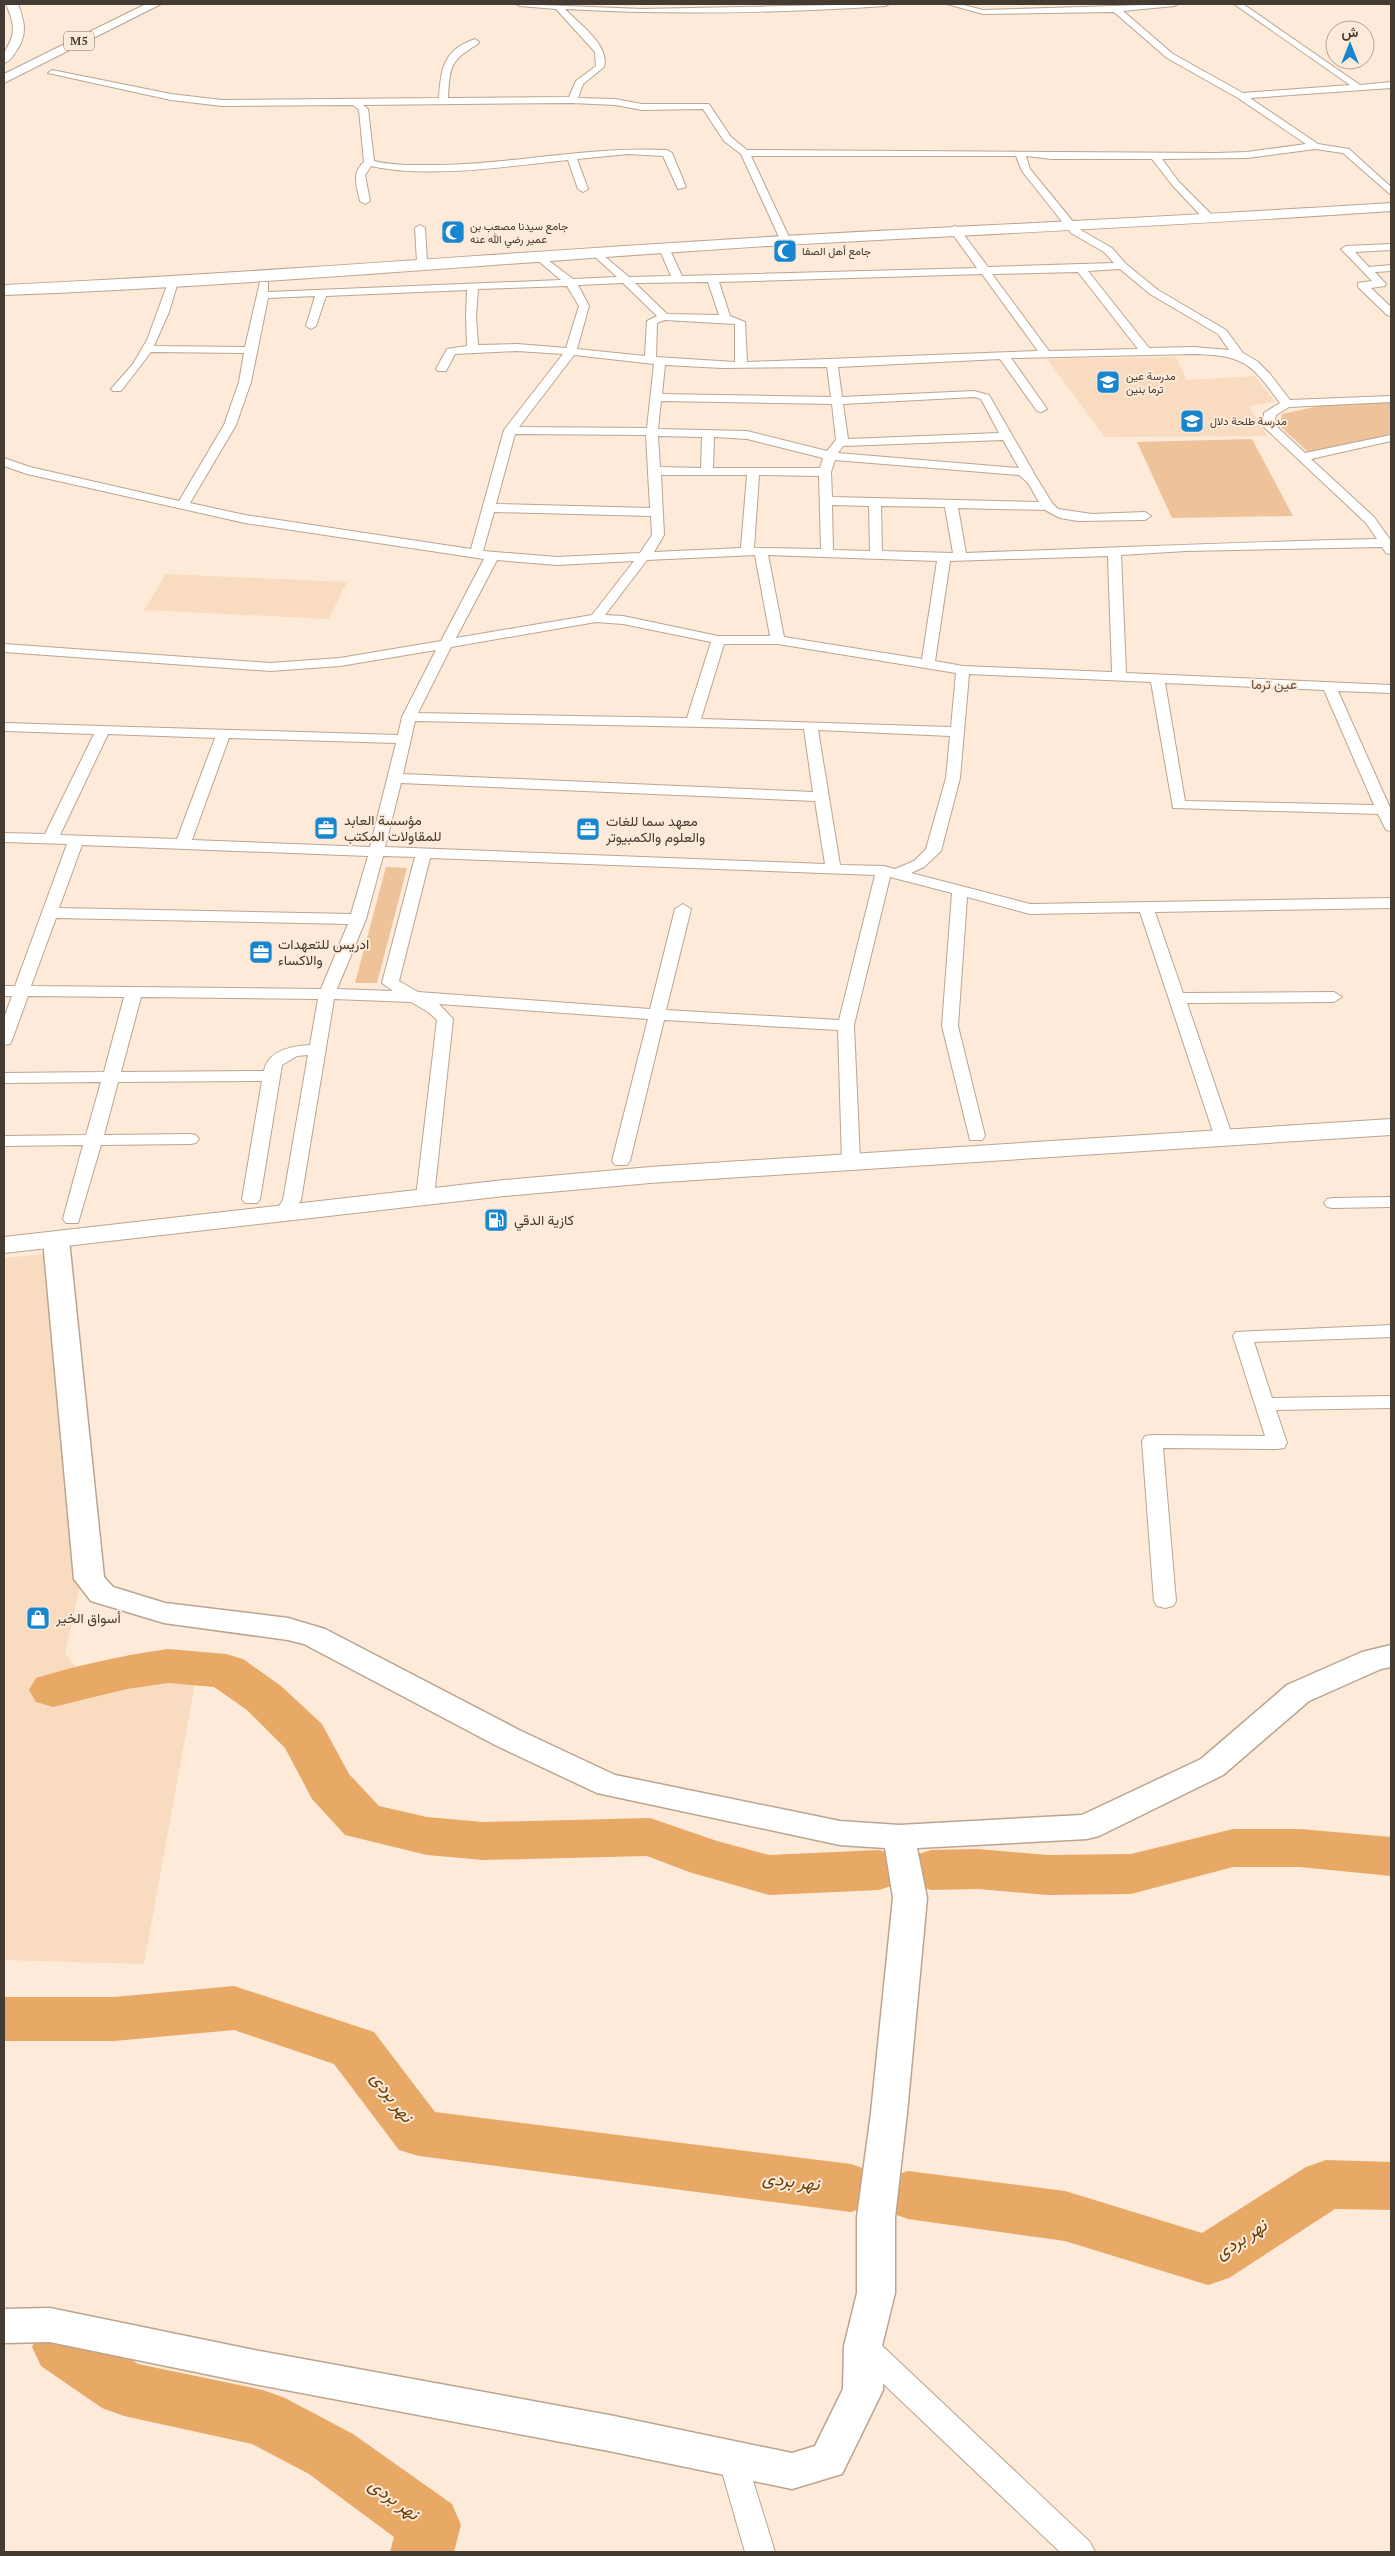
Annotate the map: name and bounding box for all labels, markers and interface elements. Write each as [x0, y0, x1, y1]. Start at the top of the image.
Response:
north arrow [1325, 20, 1375, 70]
text: ش [1342, 22, 1359, 41]
road number: M5 [64, 31, 94, 50]
mosque icon: جامع سيدنا مصعب بن عمير رضي الله عنه [440, 219, 466, 245]
place label: جامع سيدنا مصعب بن عمير رضي الله عنه [470, 219, 568, 249]
mosque icon: جامع أهل الصفا [772, 238, 798, 264]
place label: جامع أهل الصفا [802, 244, 871, 259]
school or university icon: مدرسة عين ترما بنين [1095, 369, 1121, 395]
place label: مدرسة عين ترما بنين [1126, 369, 1176, 396]
school or university icon: مدرسة طلحة دلال [1179, 408, 1205, 434]
place label: مدرسة طلحة دلال [1210, 414, 1287, 428]
district label: عين ترما [1251, 674, 1297, 693]
place label: مؤسسة العابد للمقاولات المكتب [344, 810, 441, 845]
place label: معهد سما للغات والعلوم والكمبيوتر [605, 811, 705, 846]
office icon: مؤسسة العابد للمقاولات المكتب [313, 815, 339, 841]
office icon: معهد سما للغات والعلوم والكمبيوتر [575, 816, 601, 842]
place label: ادريس للتعهدات والاكساء [278, 934, 369, 969]
office icon: ادريس للتعهدات والاكساء [248, 939, 274, 965]
fuel station icon: كازية الدقي [483, 1207, 509, 1233]
place label: كازية الدقي [514, 1210, 574, 1232]
shop icon: أسواق الخير [25, 1605, 51, 1631]
place label: أسواق الخير [55, 1608, 121, 1627]
water label: نهر بردى [366, 2066, 420, 2127]
water label: نهر بردى [761, 2165, 822, 2196]
water label: نهر بردى [1210, 2212, 1272, 2264]
water label: نهر بردى [364, 2472, 426, 2525]

